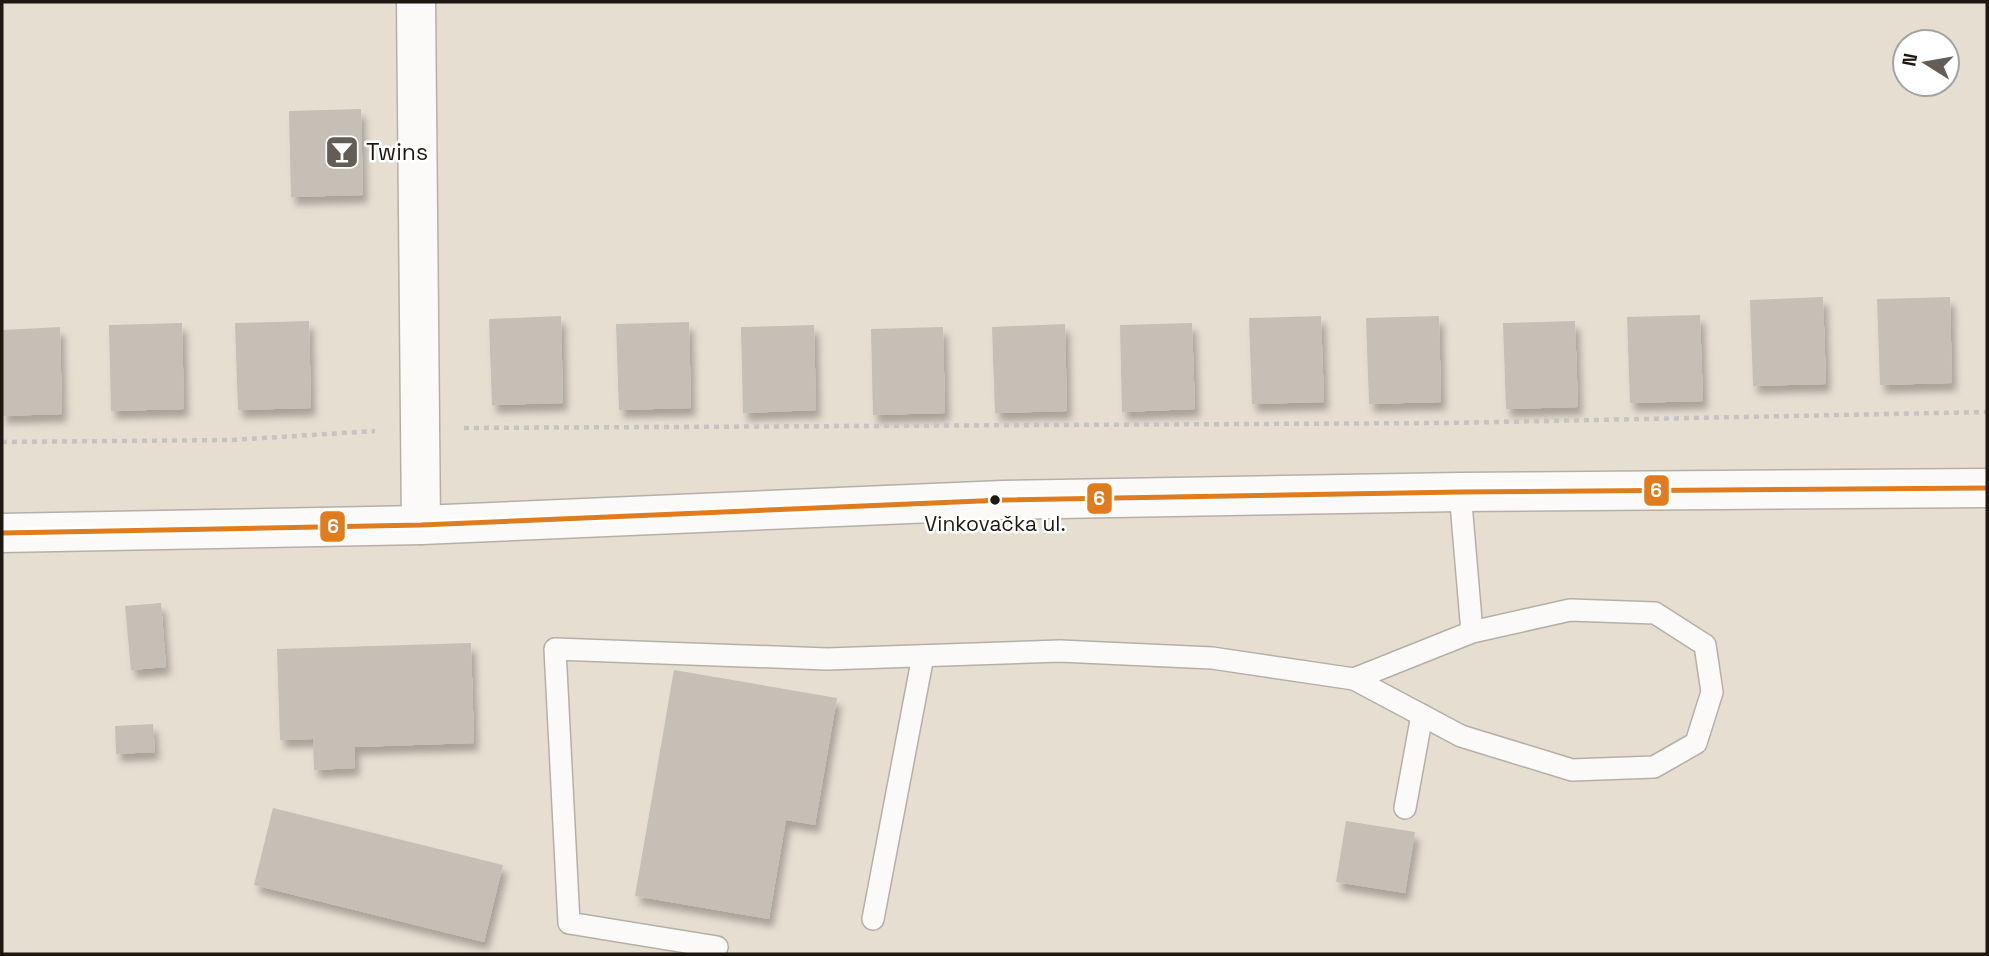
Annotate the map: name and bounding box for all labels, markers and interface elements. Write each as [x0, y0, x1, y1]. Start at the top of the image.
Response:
north arrow [1891, 28, 1961, 98]
text: N [1896, 51, 1923, 68]
bar icon: Twins [323, 133, 361, 171]
place label: Twins [366, 137, 428, 167]
line badge: 6 [1643, 474, 1670, 507]
text: 6 [1650, 478, 1662, 503]
line badge: 6 [1086, 482, 1113, 515]
text: 6 [1093, 486, 1105, 511]
marker: Vinkovačka ul. [988, 493, 1002, 507]
line badge: 6 [319, 510, 346, 543]
place label: Vinkovačka ul. [924, 510, 1066, 537]
text: 6 [327, 514, 339, 539]

